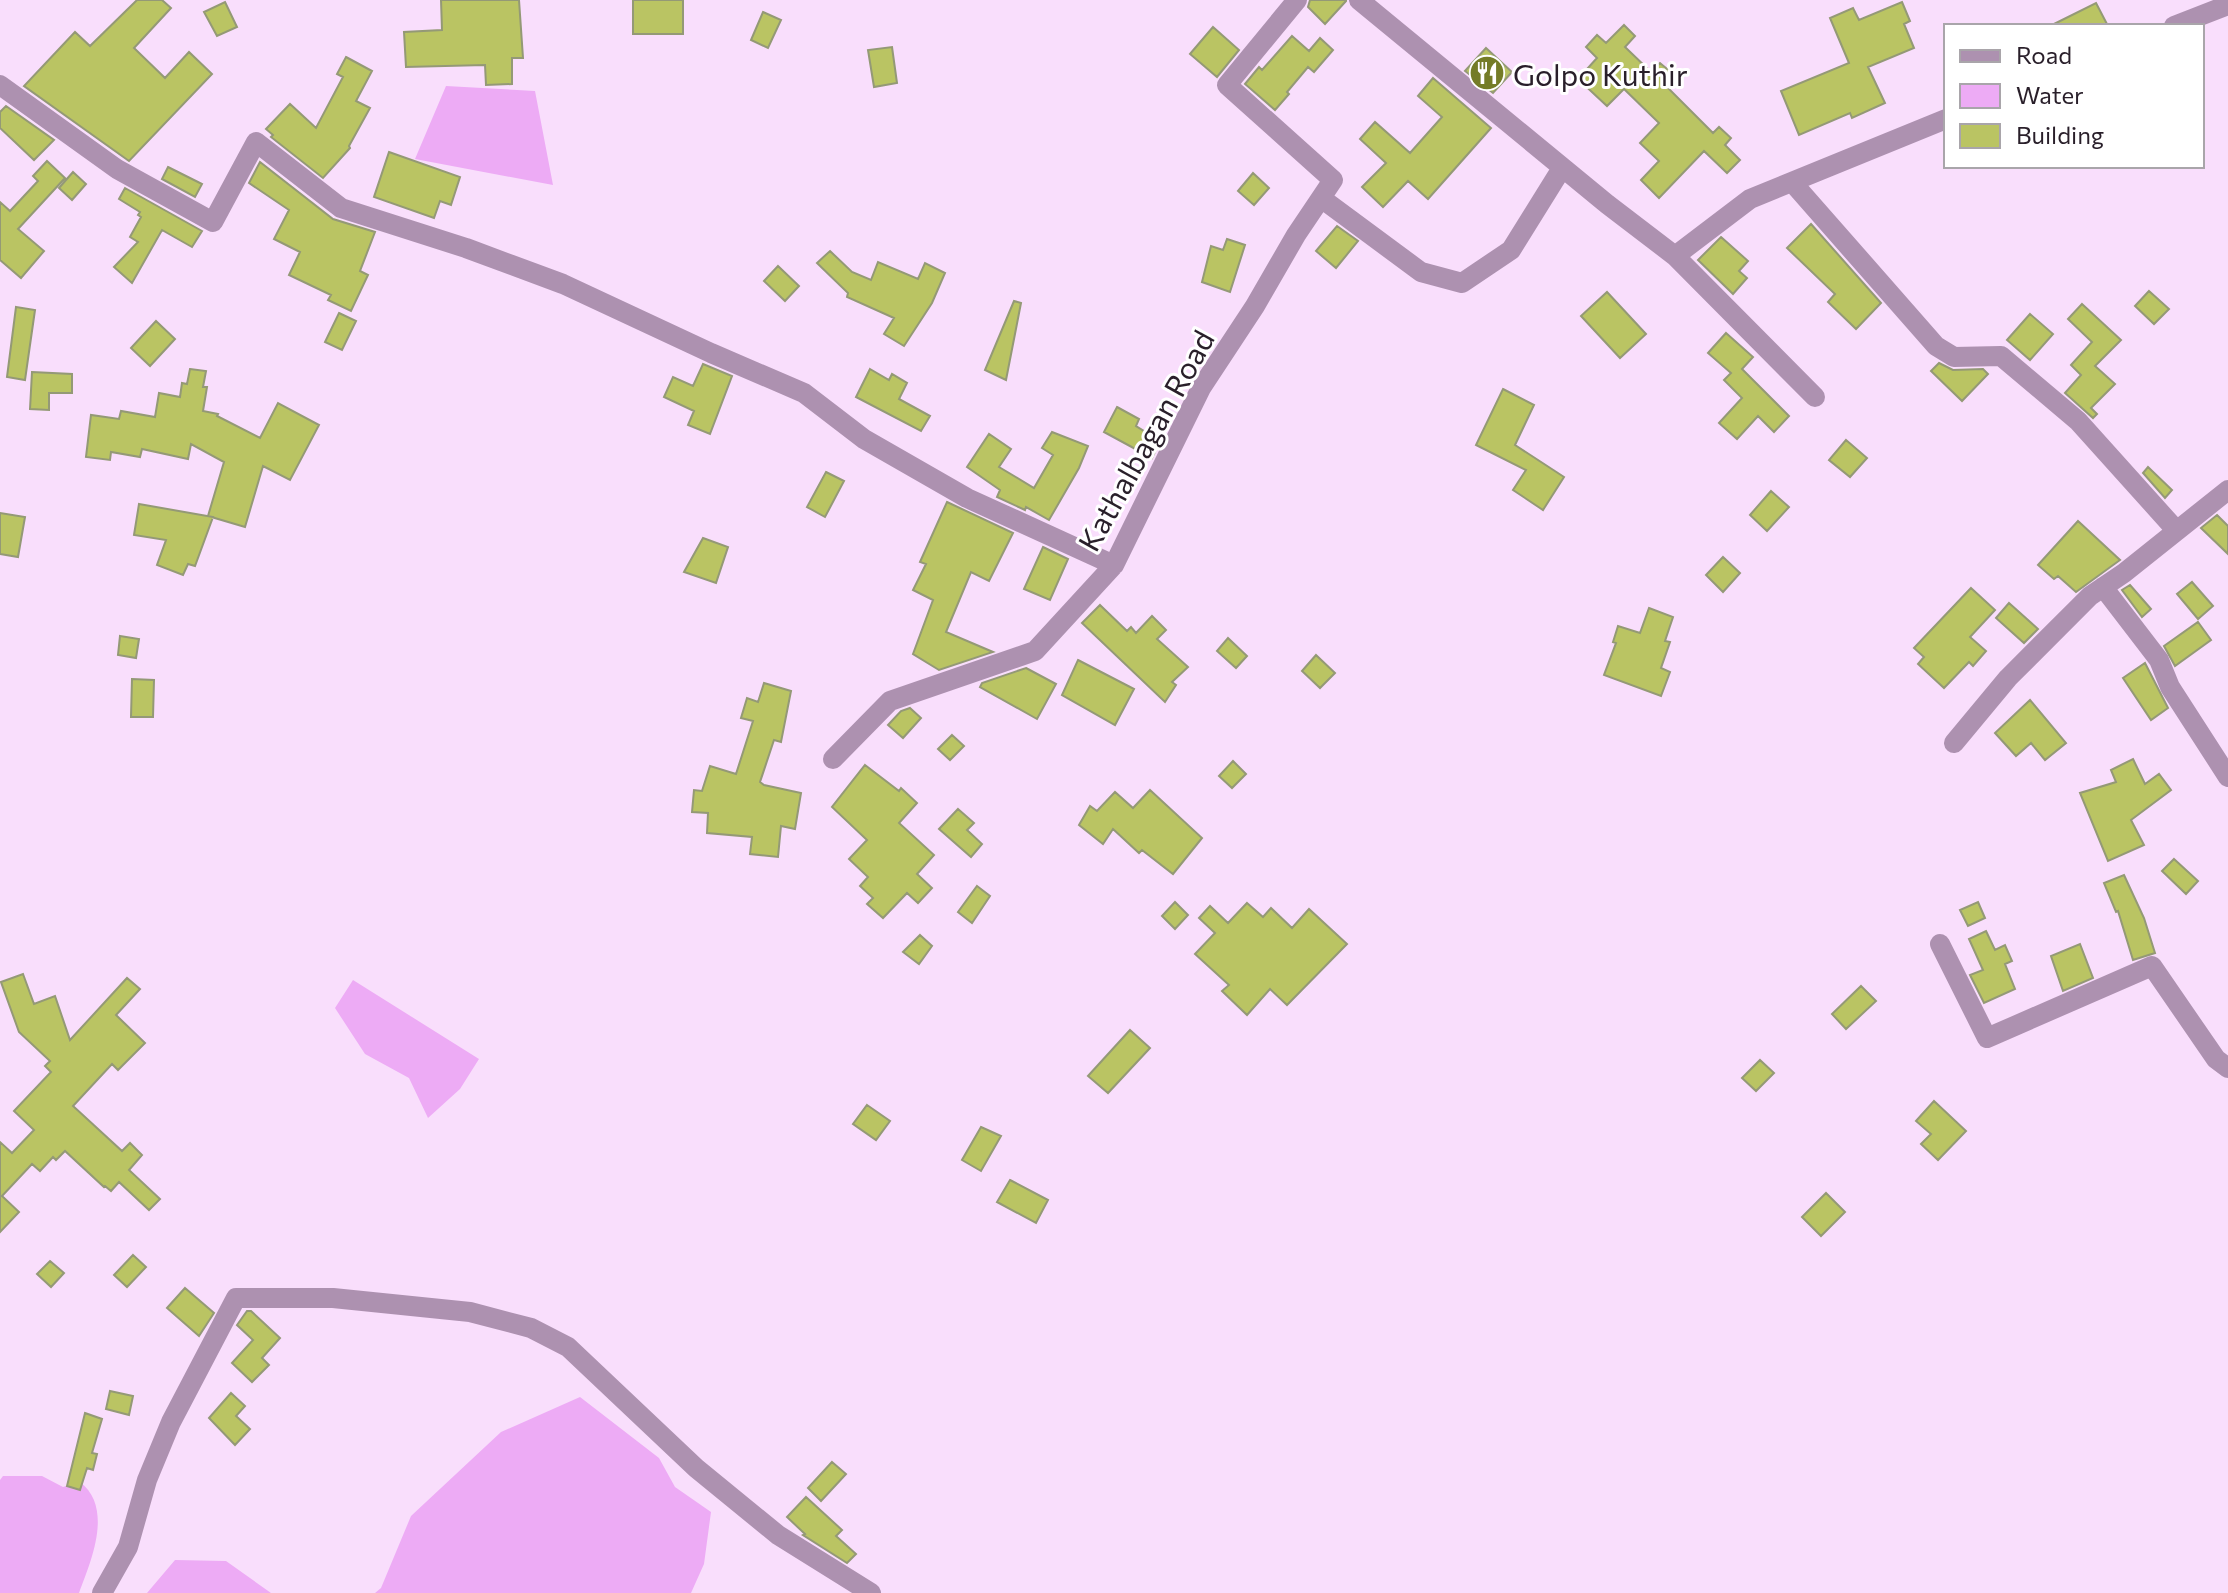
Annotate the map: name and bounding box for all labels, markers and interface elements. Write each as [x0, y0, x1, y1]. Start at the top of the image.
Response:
legend [1944, 24, 2204, 168]
text: Road [2016, 40, 2072, 69]
restaurant icon: Golpo Kuthir [1468, 54, 1506, 92]
place label: Golpo Kuthir [1513, 55, 1688, 92]
text: Water [2016, 80, 2084, 109]
text: Building [2016, 120, 2104, 149]
street label: Kathalbagan Road [1069, 323, 1221, 557]

